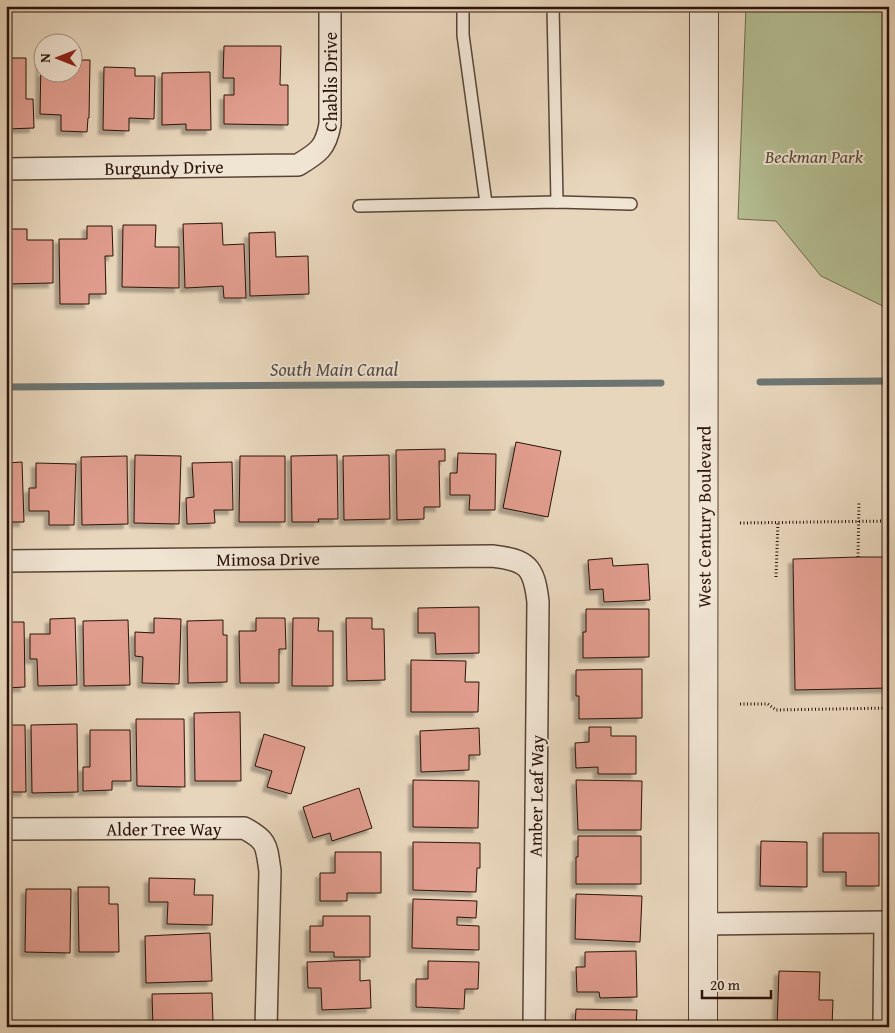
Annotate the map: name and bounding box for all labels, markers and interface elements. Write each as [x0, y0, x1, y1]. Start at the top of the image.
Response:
north arrow [32, 32, 82, 82]
street label: Chablis Drive [315, 32, 344, 134]
text: N [35, 53, 55, 63]
park label: Beckman Park [764, 143, 864, 170]
street label: Burgundy Drive [104, 153, 224, 181]
water label: South Main Canal [270, 355, 399, 383]
street label: West Century Boulevard [690, 426, 717, 608]
street label: Mimosa Drive [216, 544, 320, 572]
street label: Amber Leaf Way [521, 735, 551, 857]
street label: Alder Tree Way [106, 815, 222, 842]
scale bar [702, 968, 771, 1000]
text: 20 m [710, 974, 741, 995]

